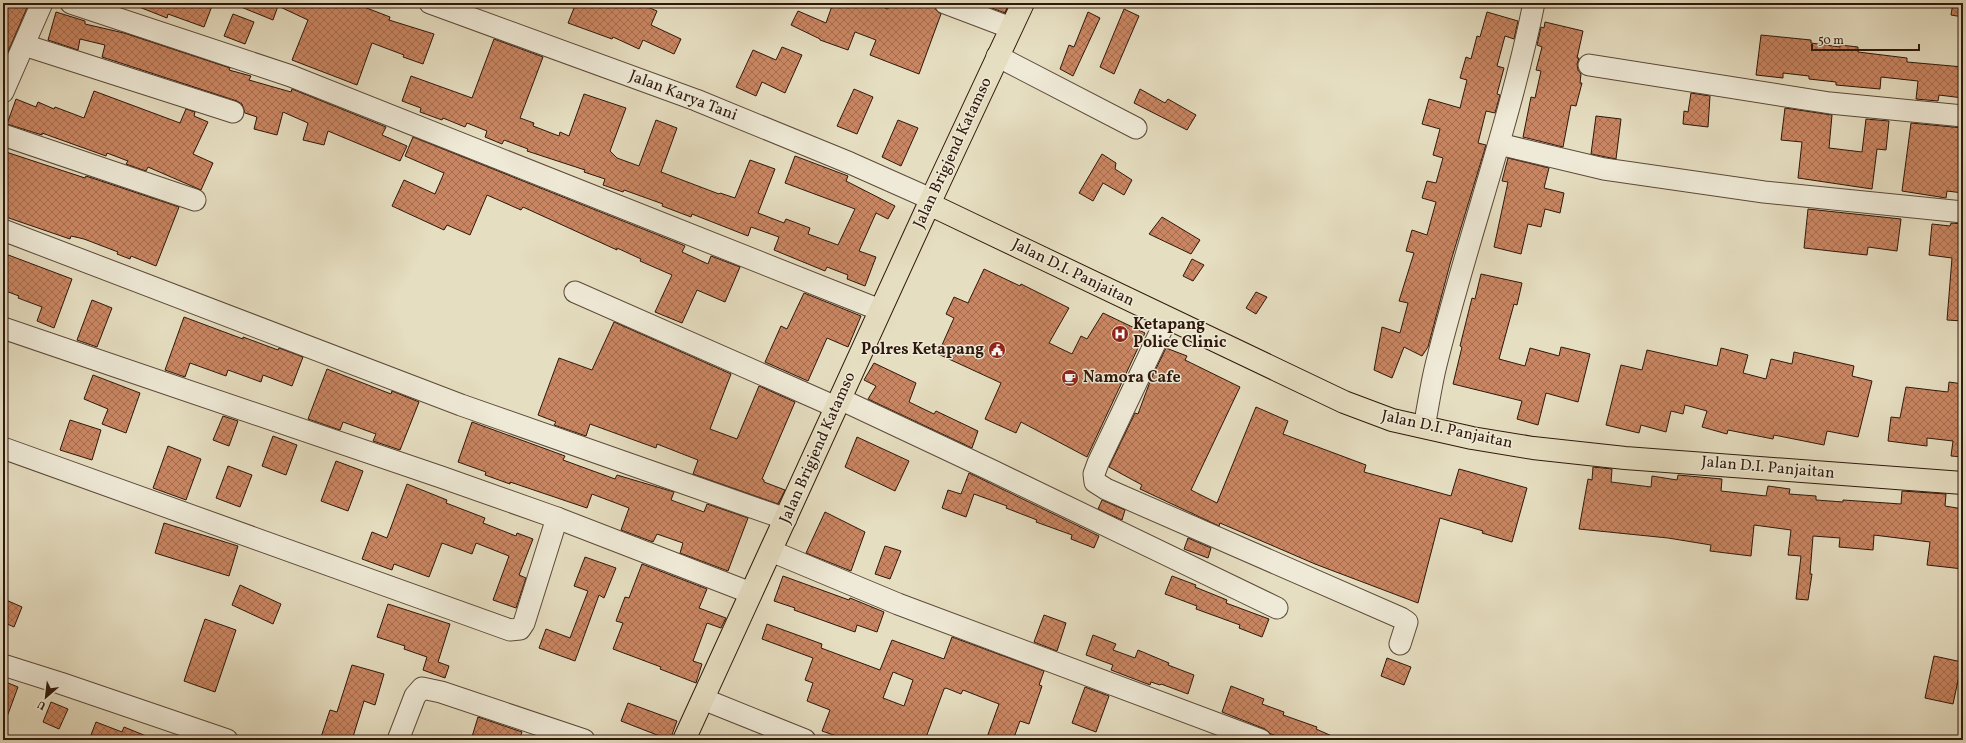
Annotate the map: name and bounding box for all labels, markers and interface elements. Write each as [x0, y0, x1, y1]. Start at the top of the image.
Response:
scale bar [1812, 26, 1919, 52]
text: 50 m [1818, 33, 1844, 49]
street label: Jalan Karya Tani [626, 65, 740, 127]
street label: Jalan Brigjend Katamso [908, 74, 998, 232]
street label: Jalan D.I. Panjaitan [1008, 234, 1138, 312]
place label: Ketapang Police Clinic [1133, 314, 1227, 354]
hospital icon: Ketapang Police Clinic [1110, 324, 1130, 344]
place label: Polres Ketapang [861, 339, 984, 361]
public building icon: Polres Ketapang [987, 340, 1007, 360]
place label: Namora Cafe [1083, 367, 1181, 389]
cafe icon: Namora Cafe [1060, 368, 1080, 388]
street label: Jalan Brigjend Katamso [775, 369, 861, 527]
street label: Jalan D.I. Panjaitan [1379, 405, 1515, 455]
street label: Jalan D.I. Panjaitan [1700, 451, 1836, 485]
north arrow [26, 677, 66, 717]
text: U [35, 696, 49, 713]

